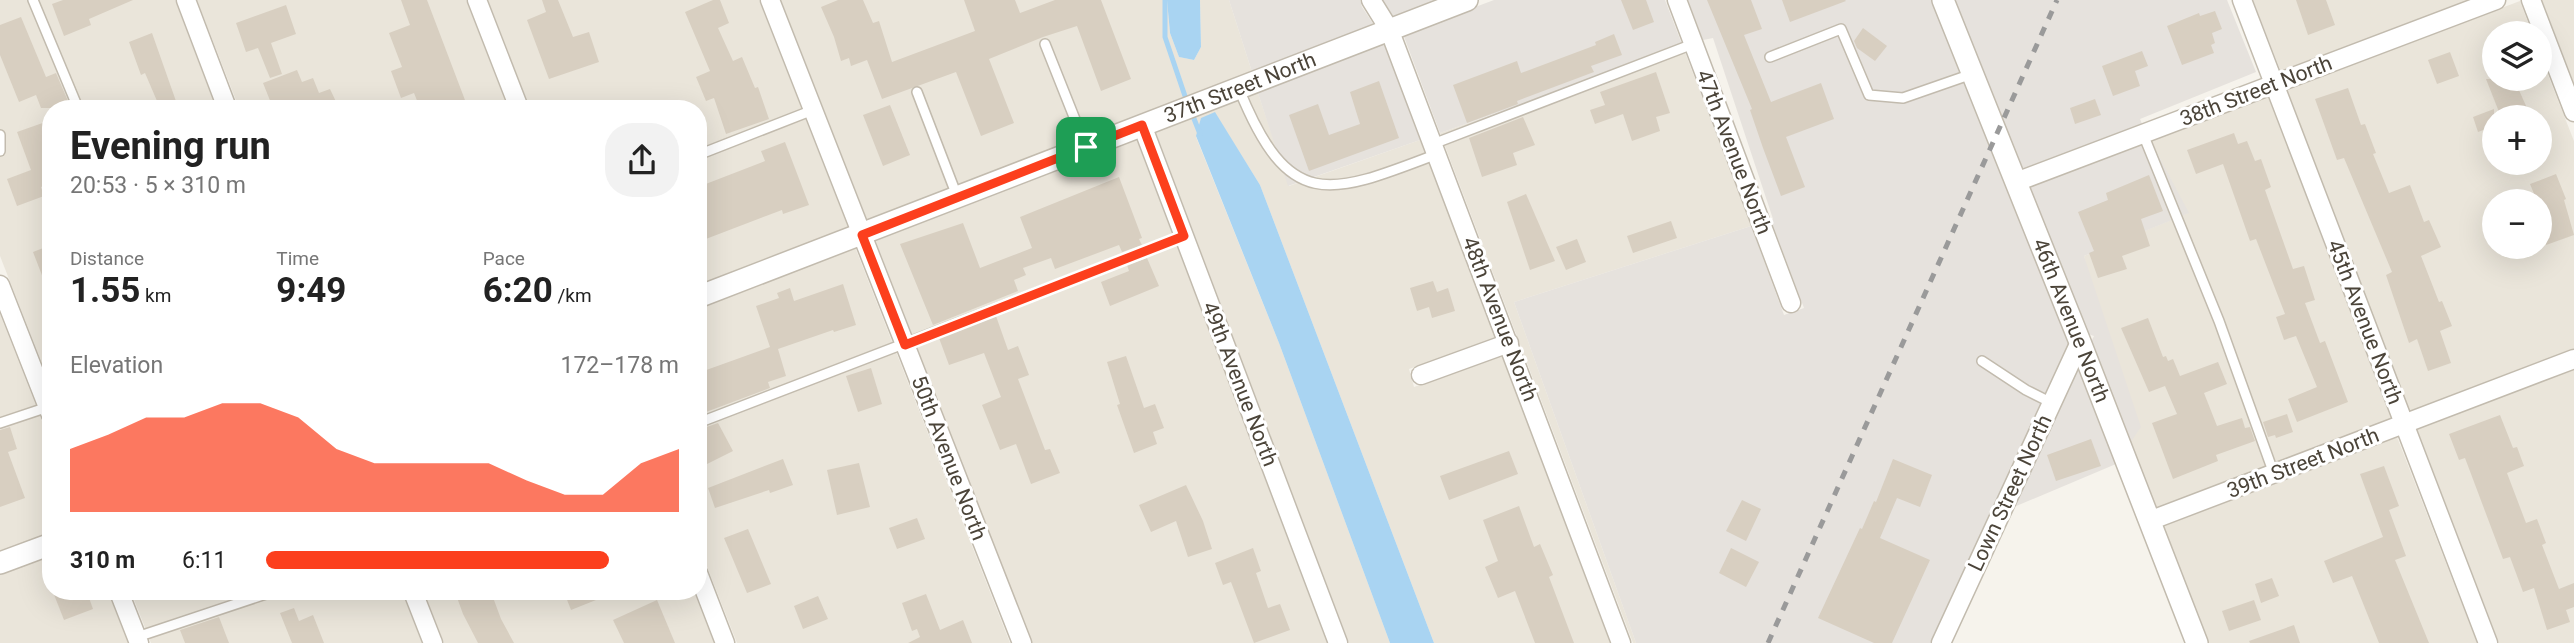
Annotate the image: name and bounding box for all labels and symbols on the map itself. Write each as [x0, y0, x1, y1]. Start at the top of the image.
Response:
street label: 37th Street North [1161, 47, 1319, 128]
street label: 38th Street North [2177, 51, 2335, 131]
street label: 47th Avenue North [1692, 66, 1776, 238]
pin [1056, 117, 1116, 177]
street label: 48th Avenue North [1458, 233, 1542, 405]
street label: 46th Avenue North [2028, 235, 2114, 406]
street label: 45th Avenue North [2323, 236, 2407, 408]
street label: 49th Avenue North [1198, 298, 1282, 470]
street label: 50th Avenue North [907, 372, 991, 544]
street label: Lown Street North [1963, 411, 2057, 575]
street label: 39th Street North [2224, 423, 2382, 503]

